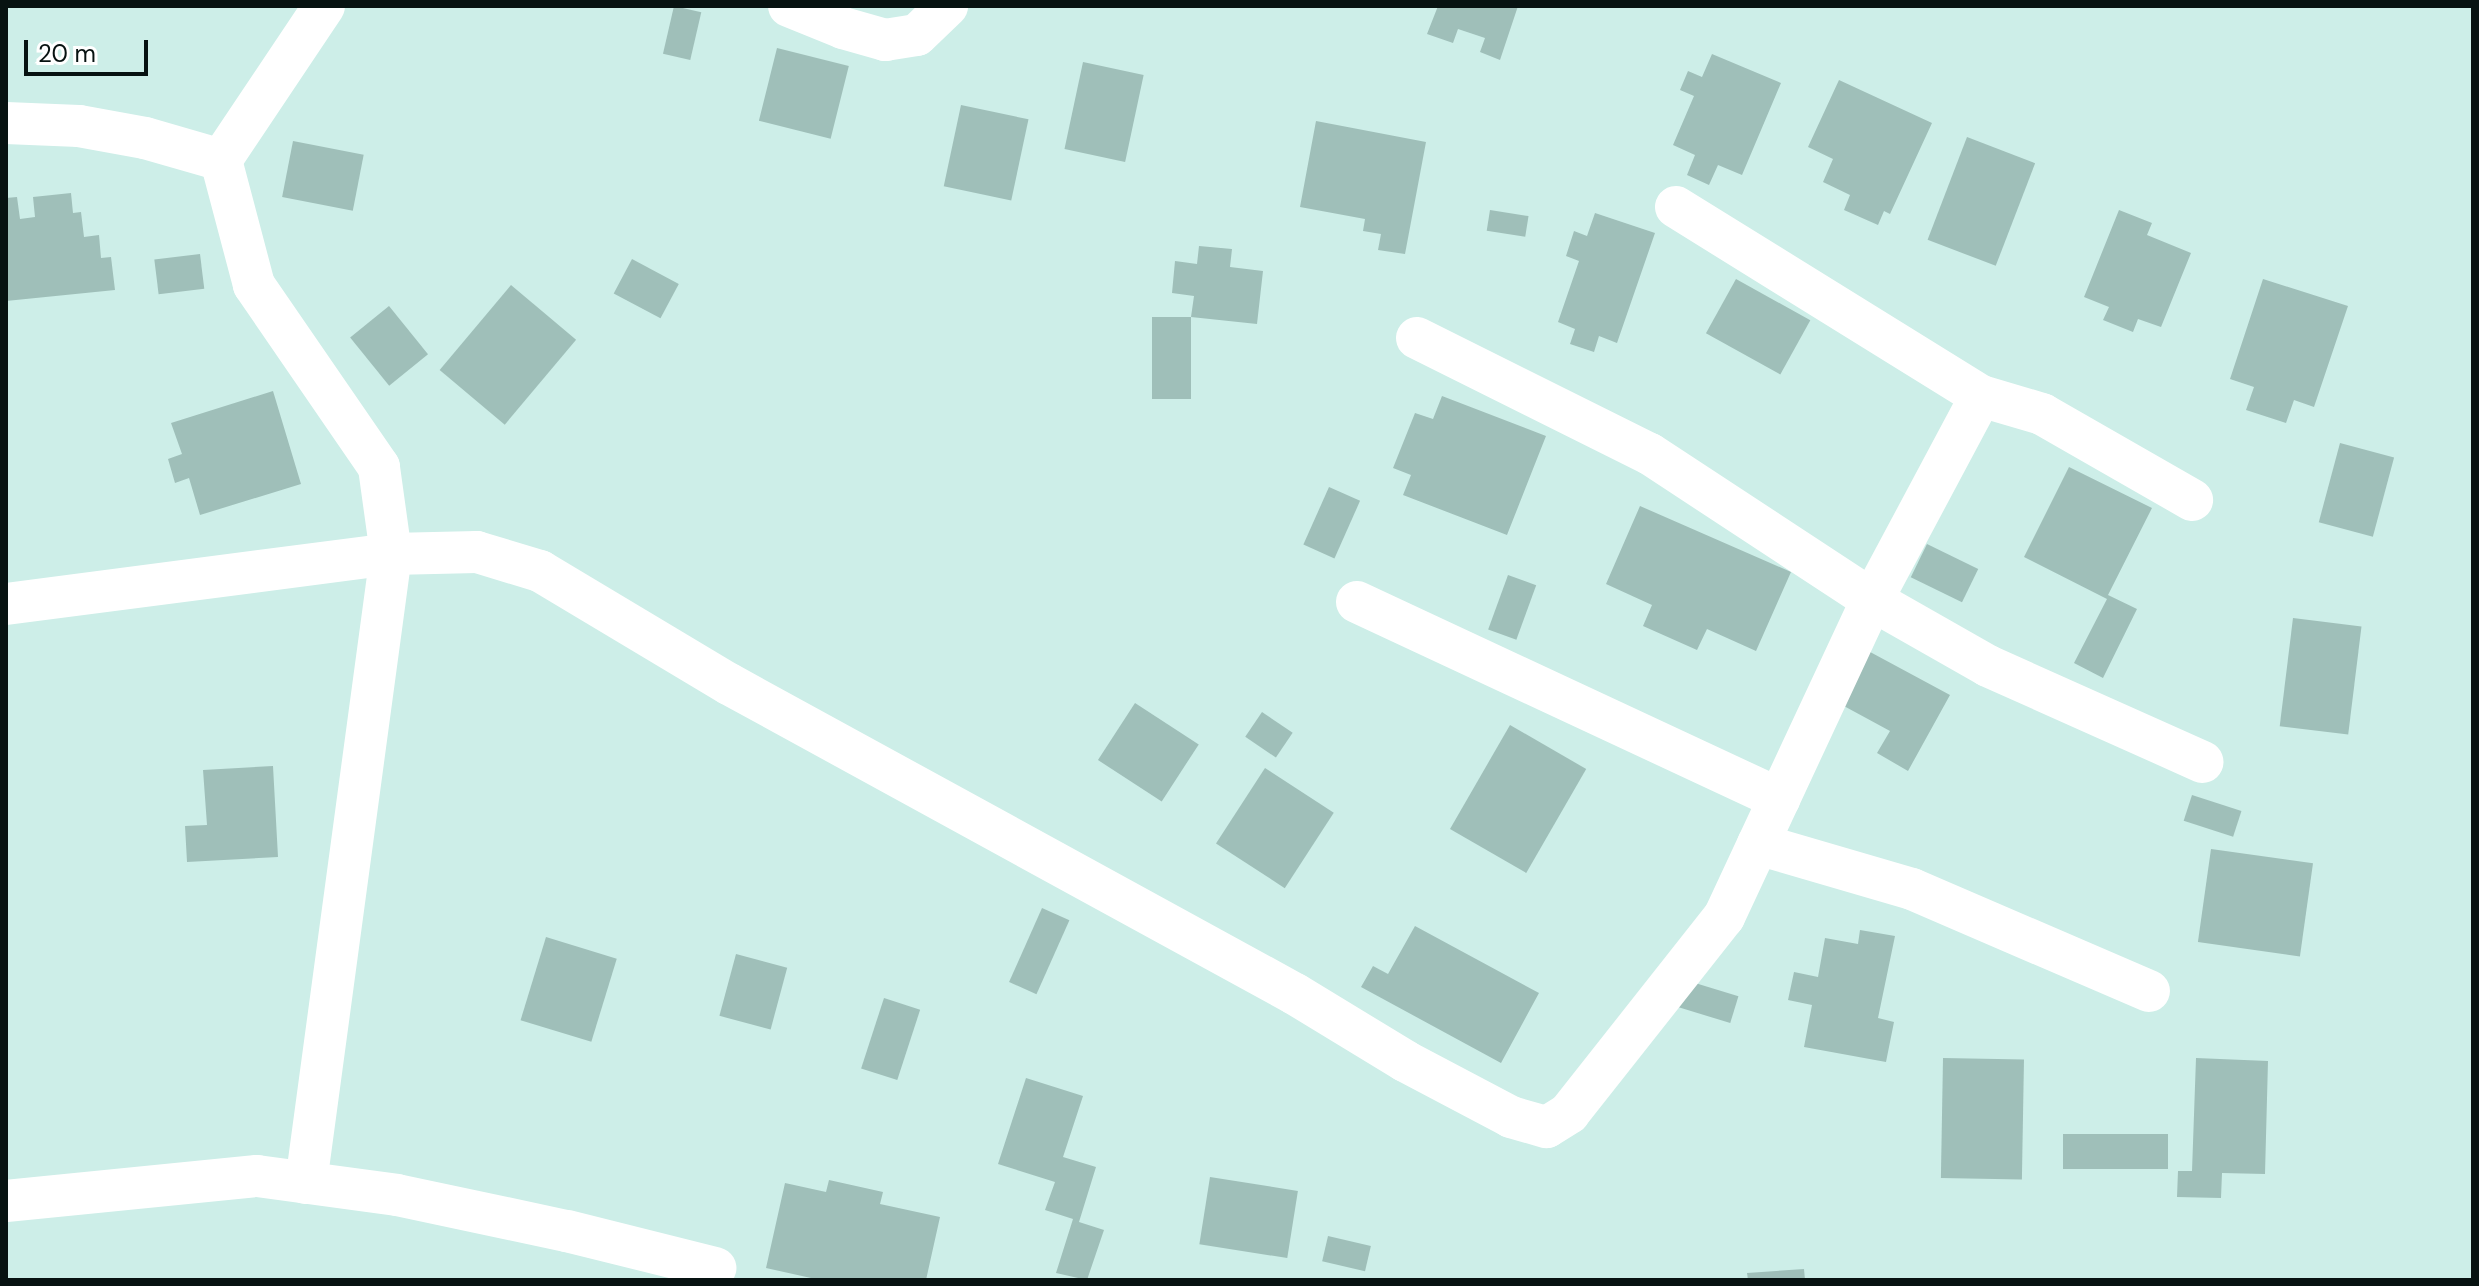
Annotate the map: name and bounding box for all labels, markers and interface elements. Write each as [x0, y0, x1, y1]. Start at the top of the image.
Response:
scale bar [28, 24, 152, 74]
text: 20 m [38, 38, 96, 69]

